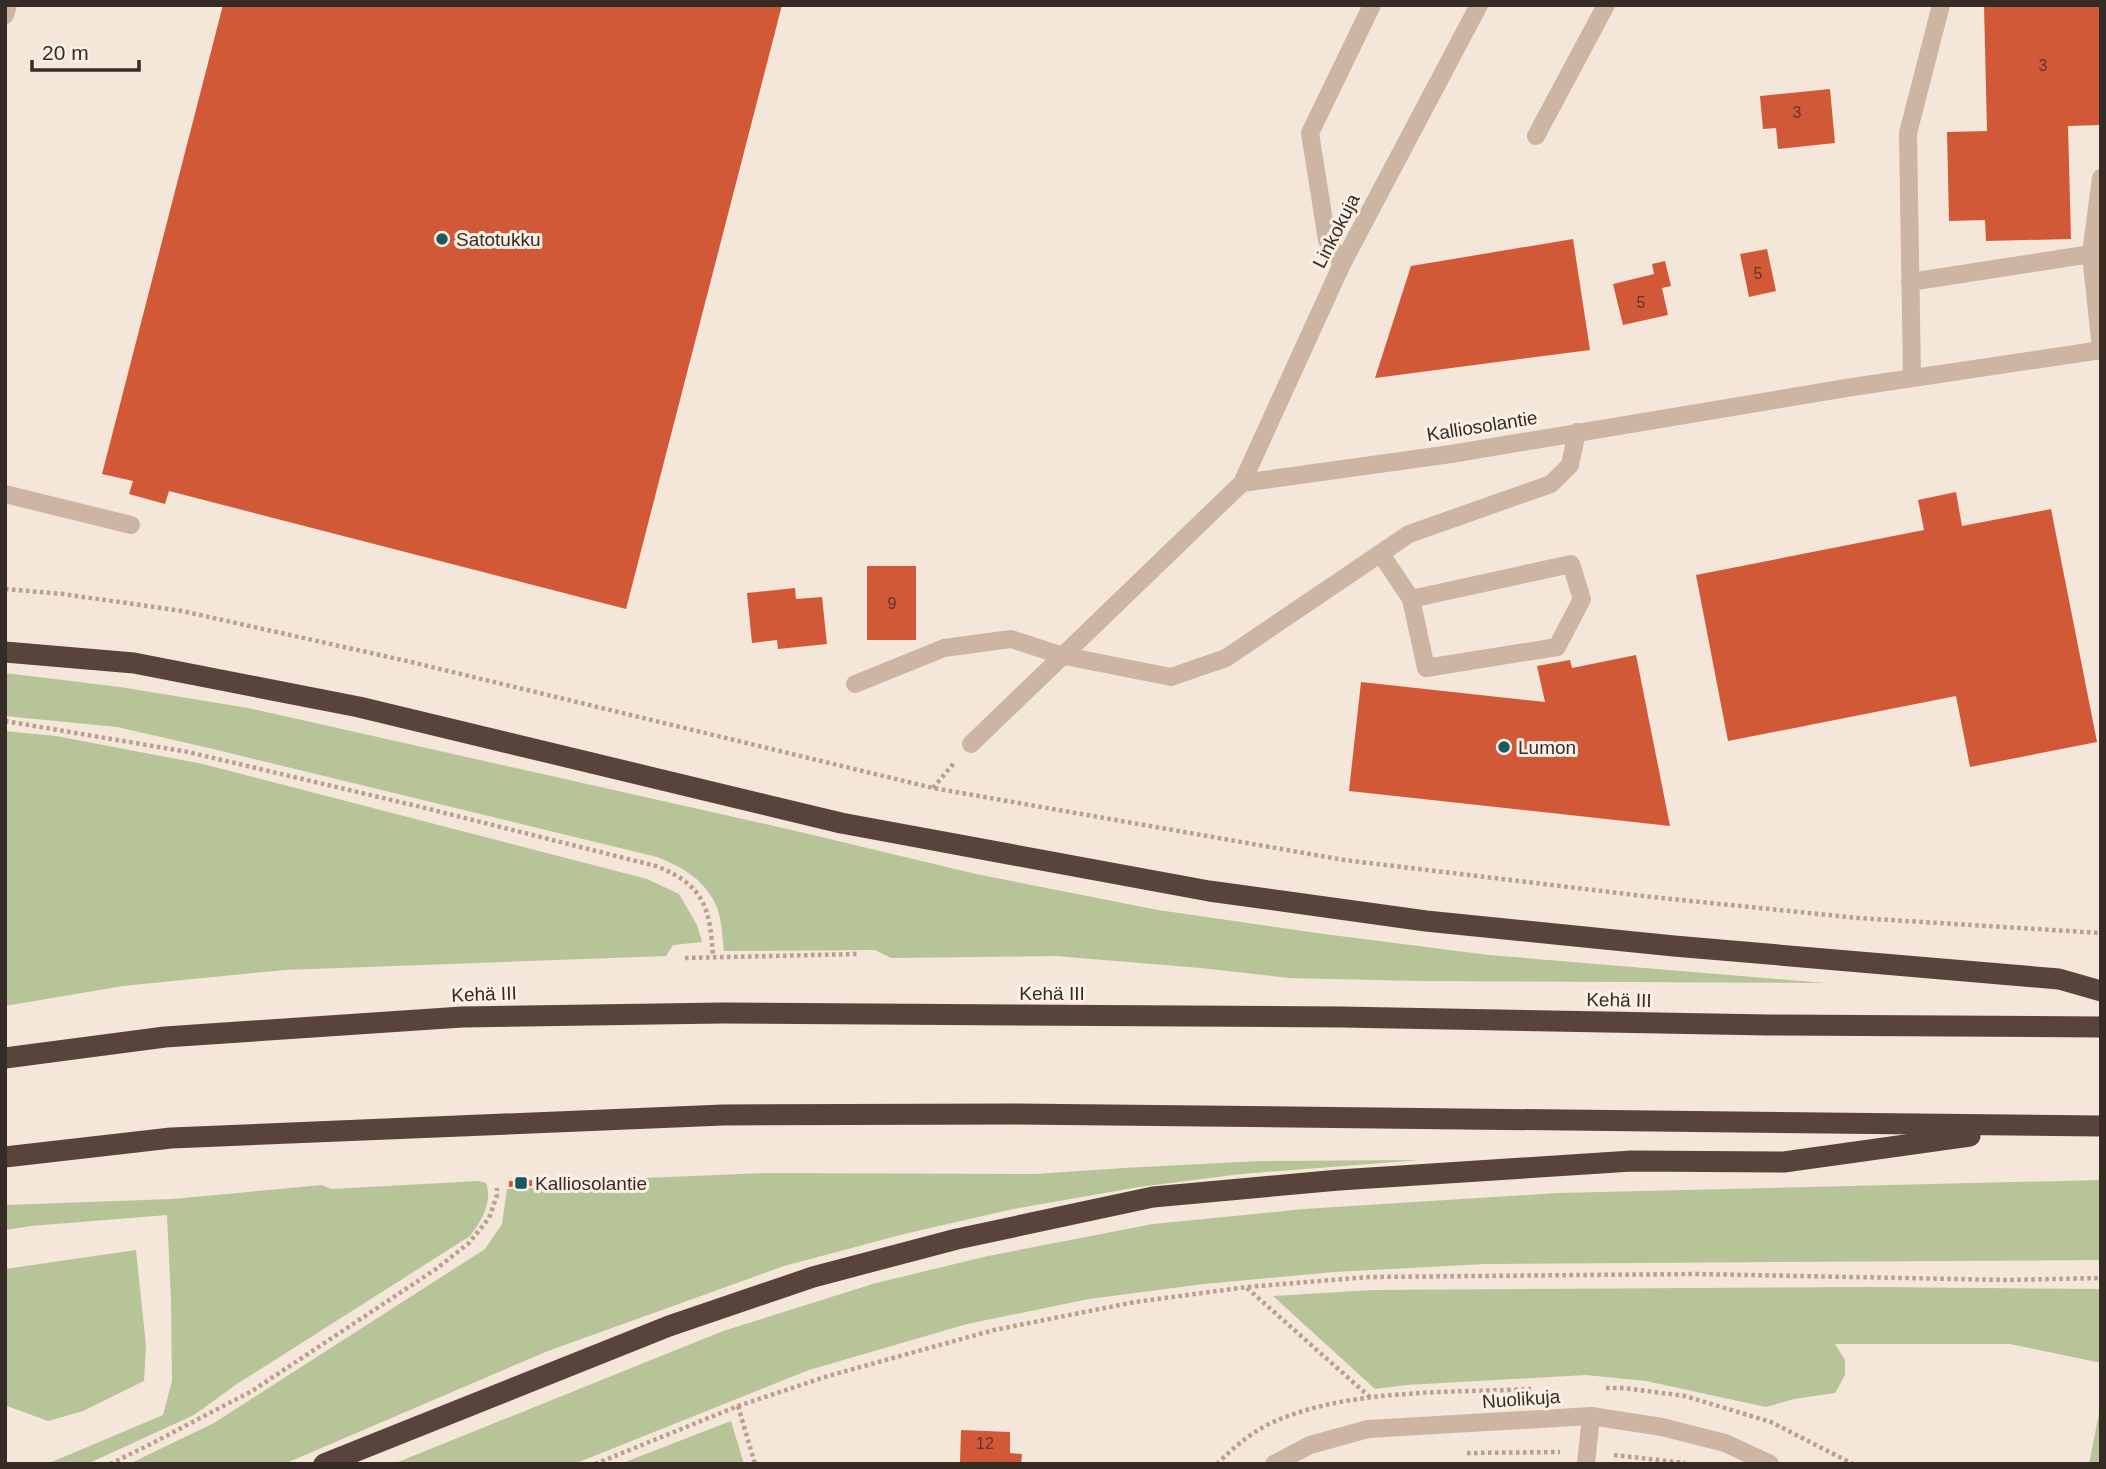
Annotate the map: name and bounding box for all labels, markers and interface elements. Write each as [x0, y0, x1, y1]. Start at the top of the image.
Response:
scale bar [32, 28, 138, 72]
text: 20 m [42, 41, 89, 64]
house number: 3 [2039, 57, 2048, 74]
house number: 3 [1793, 104, 1802, 121]
street label: Linkokuja [1308, 190, 1364, 272]
place label: Satotukku [456, 229, 541, 250]
marker: Satotukku [434, 231, 450, 247]
house number: 5 [1754, 265, 1763, 282]
house number: 5 [1637, 294, 1646, 311]
street label: Kalliosolantie [1425, 407, 1539, 445]
house number: 9 [888, 595, 897, 612]
place label: Lumon [1518, 737, 1576, 758]
marker: Lumon [1496, 739, 1512, 755]
street label: Kehä III [451, 982, 517, 1006]
street label: Kehä III [1019, 983, 1085, 1004]
street label: Kehä III [1586, 989, 1652, 1011]
place label: Kalliosolantie [535, 1173, 647, 1194]
marker: Kalliosolantie [513, 1175, 529, 1191]
street label: Nuolikuja [1481, 1386, 1561, 1412]
house number: 12 [976, 1435, 994, 1452]

